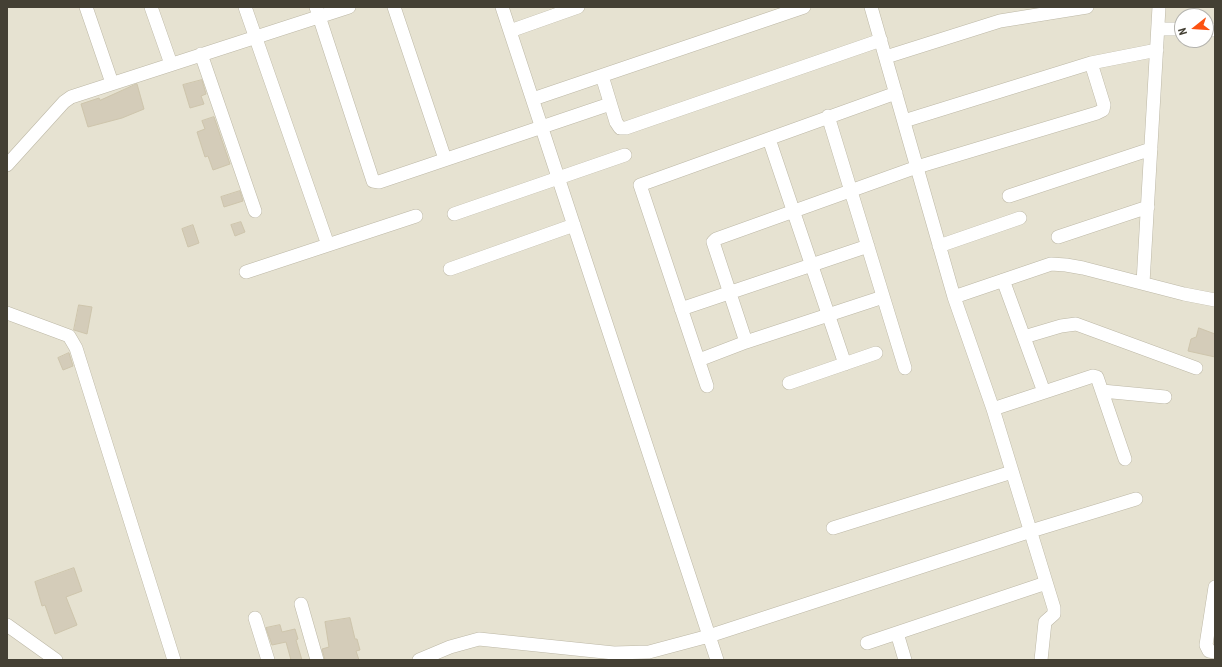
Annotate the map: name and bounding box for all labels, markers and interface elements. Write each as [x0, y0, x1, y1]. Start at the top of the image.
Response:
north arrow [1174, 8, 1214, 48]
text: N [1176, 26, 1190, 36]

